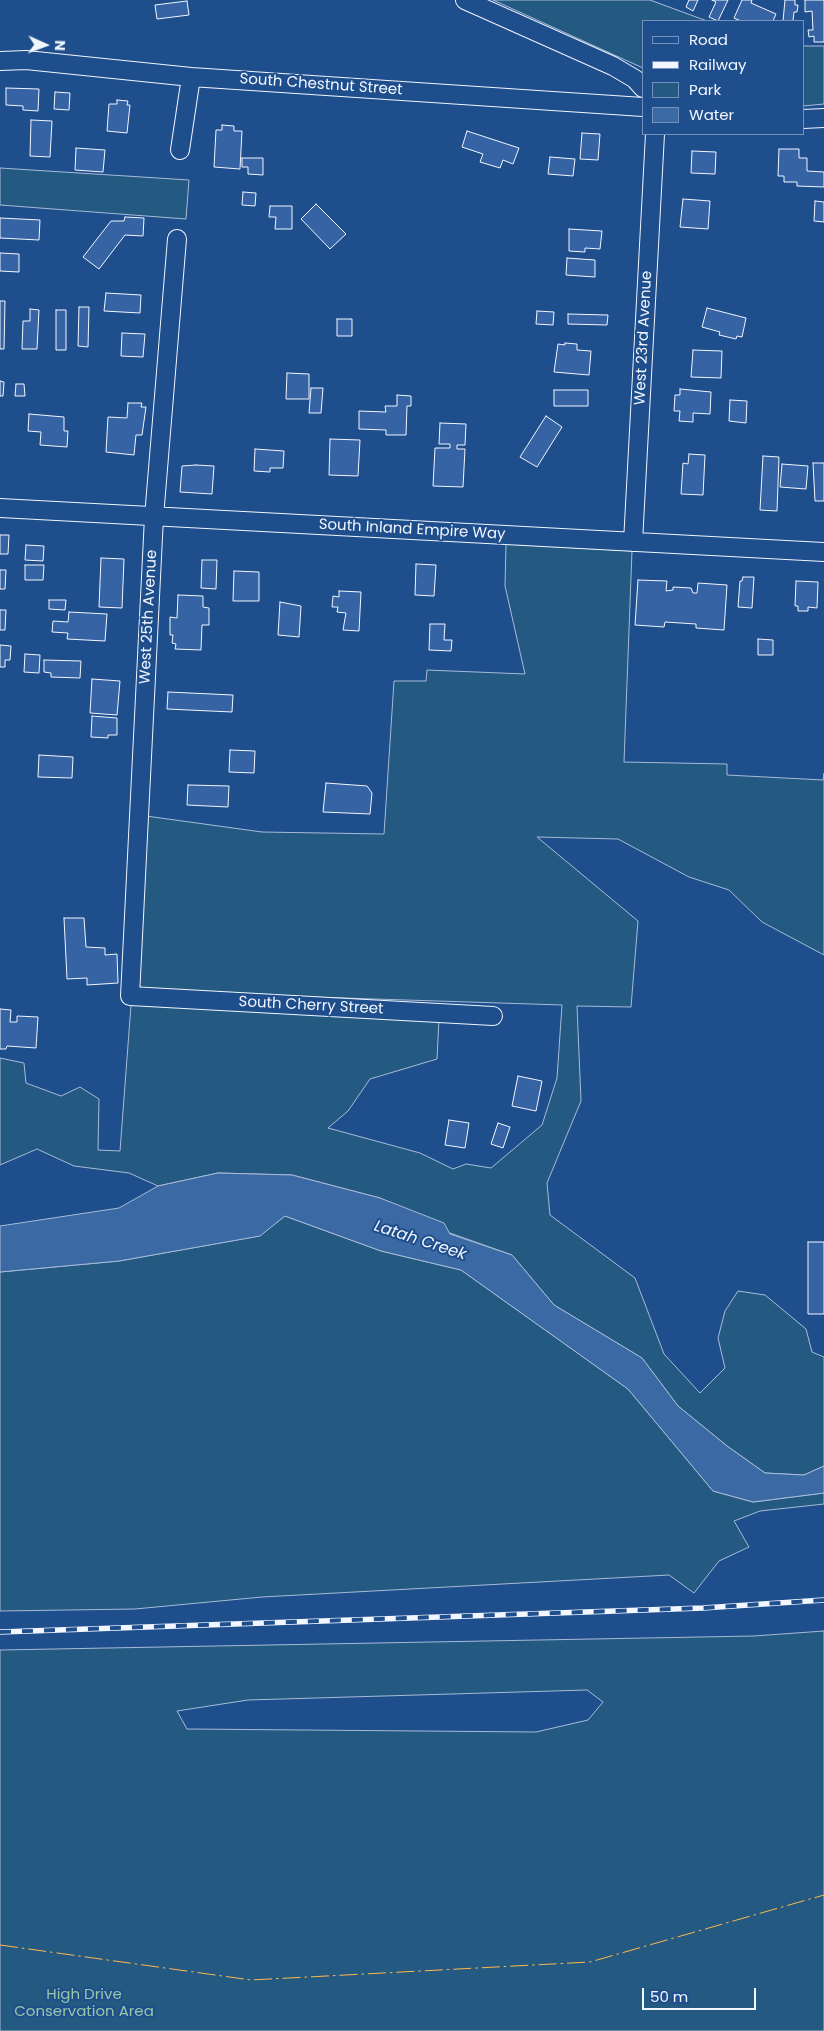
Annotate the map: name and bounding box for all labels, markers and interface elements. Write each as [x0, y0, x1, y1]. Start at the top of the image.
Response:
north arrow [20, 20, 70, 70]
legend [642, 20, 804, 135]
text: Road [689, 29, 728, 50]
text: N [50, 40, 70, 51]
text: Railway [689, 54, 747, 75]
street label: South Chestnut Street [239, 70, 403, 100]
text: Park [689, 79, 721, 100]
text: Water [689, 104, 734, 125]
street label: West 23rd Avenue [631, 270, 657, 406]
street label: South Inland Empire Way [318, 516, 506, 544]
street label: West 25th Avenue [136, 549, 162, 685]
street label: South Cherry Street [238, 993, 384, 1019]
water label: Latah Creek [371, 1217, 469, 1265]
scale bar [644, 1978, 758, 2010]
park label: High Drive Conservation Area [14, 1986, 154, 2021]
text: 50 m [650, 1986, 688, 2007]

